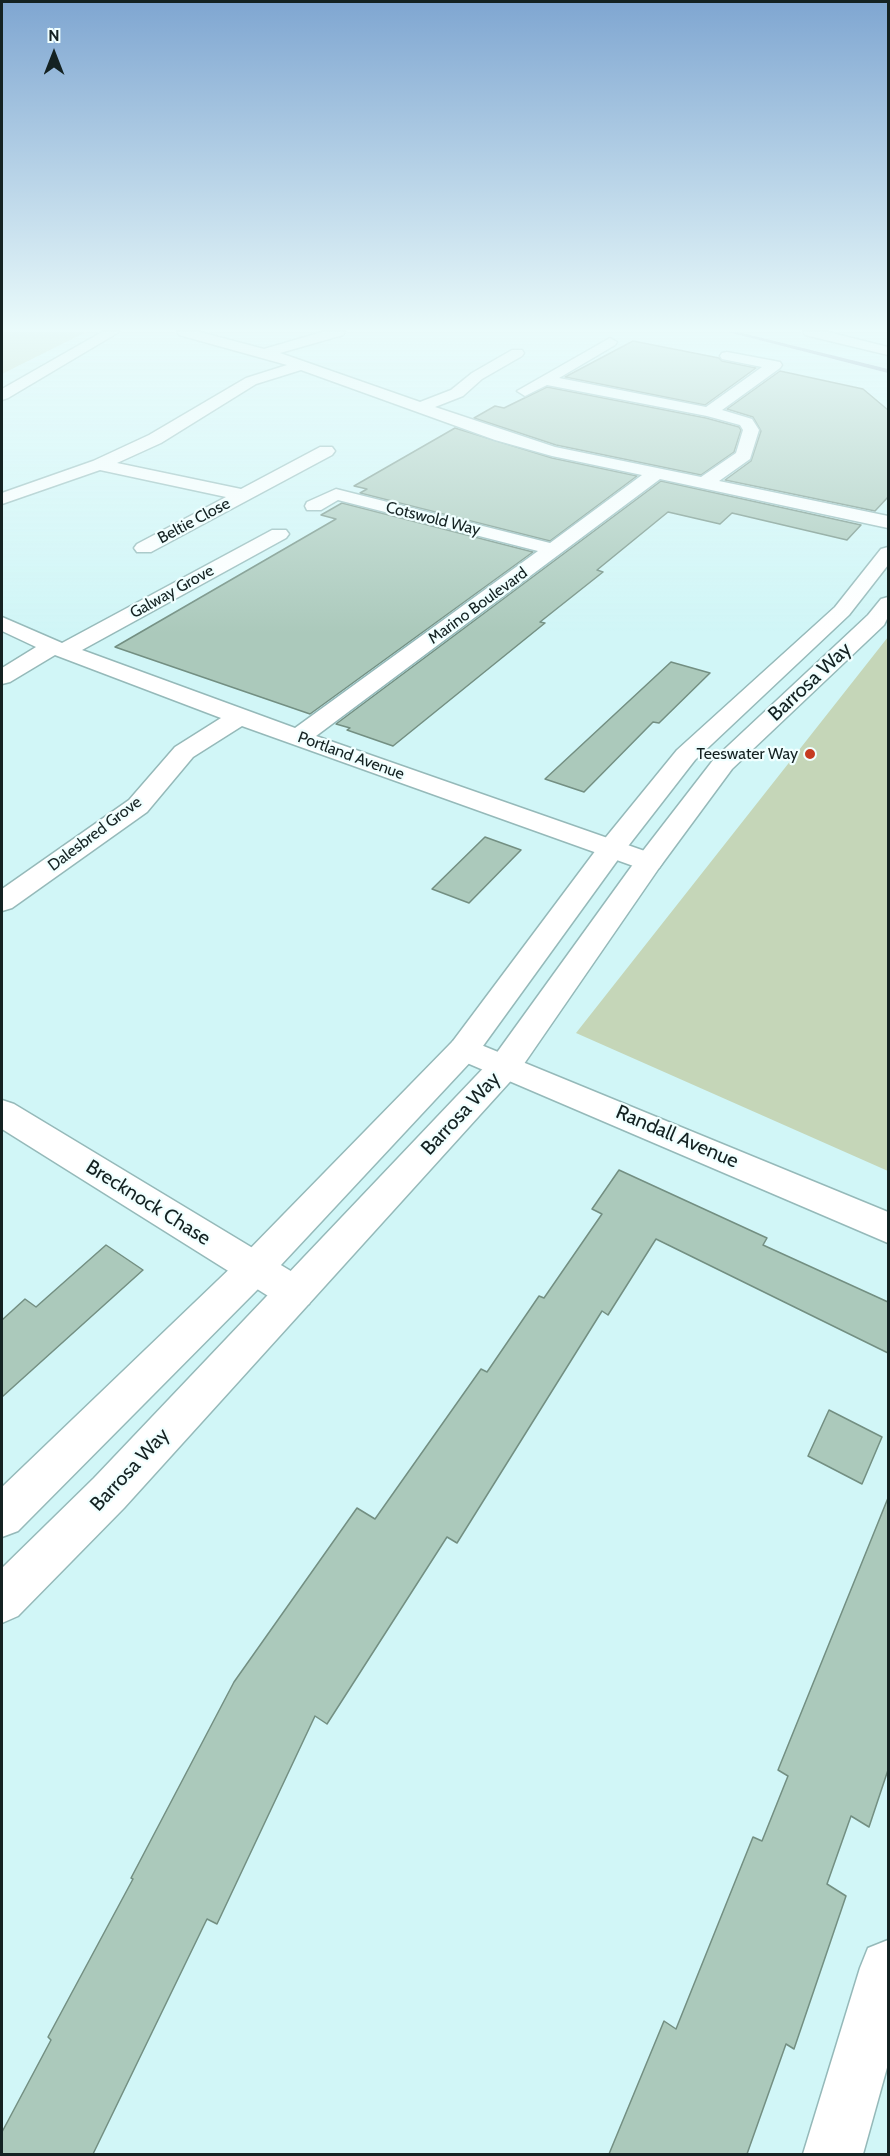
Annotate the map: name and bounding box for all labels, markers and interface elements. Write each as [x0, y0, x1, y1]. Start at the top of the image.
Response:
north arrow [24, 24, 84, 84]
text: N [48, 26, 60, 45]
street label: Beltie Close [155, 494, 233, 548]
street label: Cotswold Way [384, 498, 482, 540]
street label: Galway Grove [127, 561, 217, 623]
street label: Marino Boulevard [425, 564, 531, 648]
street label: Barrosa Way [764, 638, 856, 726]
street label: Portland Avenue [295, 728, 407, 784]
place label: Teeswater Way [697, 744, 798, 764]
marker: Teeswater Way [803, 747, 817, 761]
street label: Dalesbred Grove [44, 793, 146, 875]
street label: Barrosa Way [417, 1068, 505, 1160]
street label: Randall Avenue [612, 1100, 742, 1174]
street label: Brecknock Chase [81, 1155, 215, 1251]
street label: Barrosa Way [86, 1424, 174, 1516]

